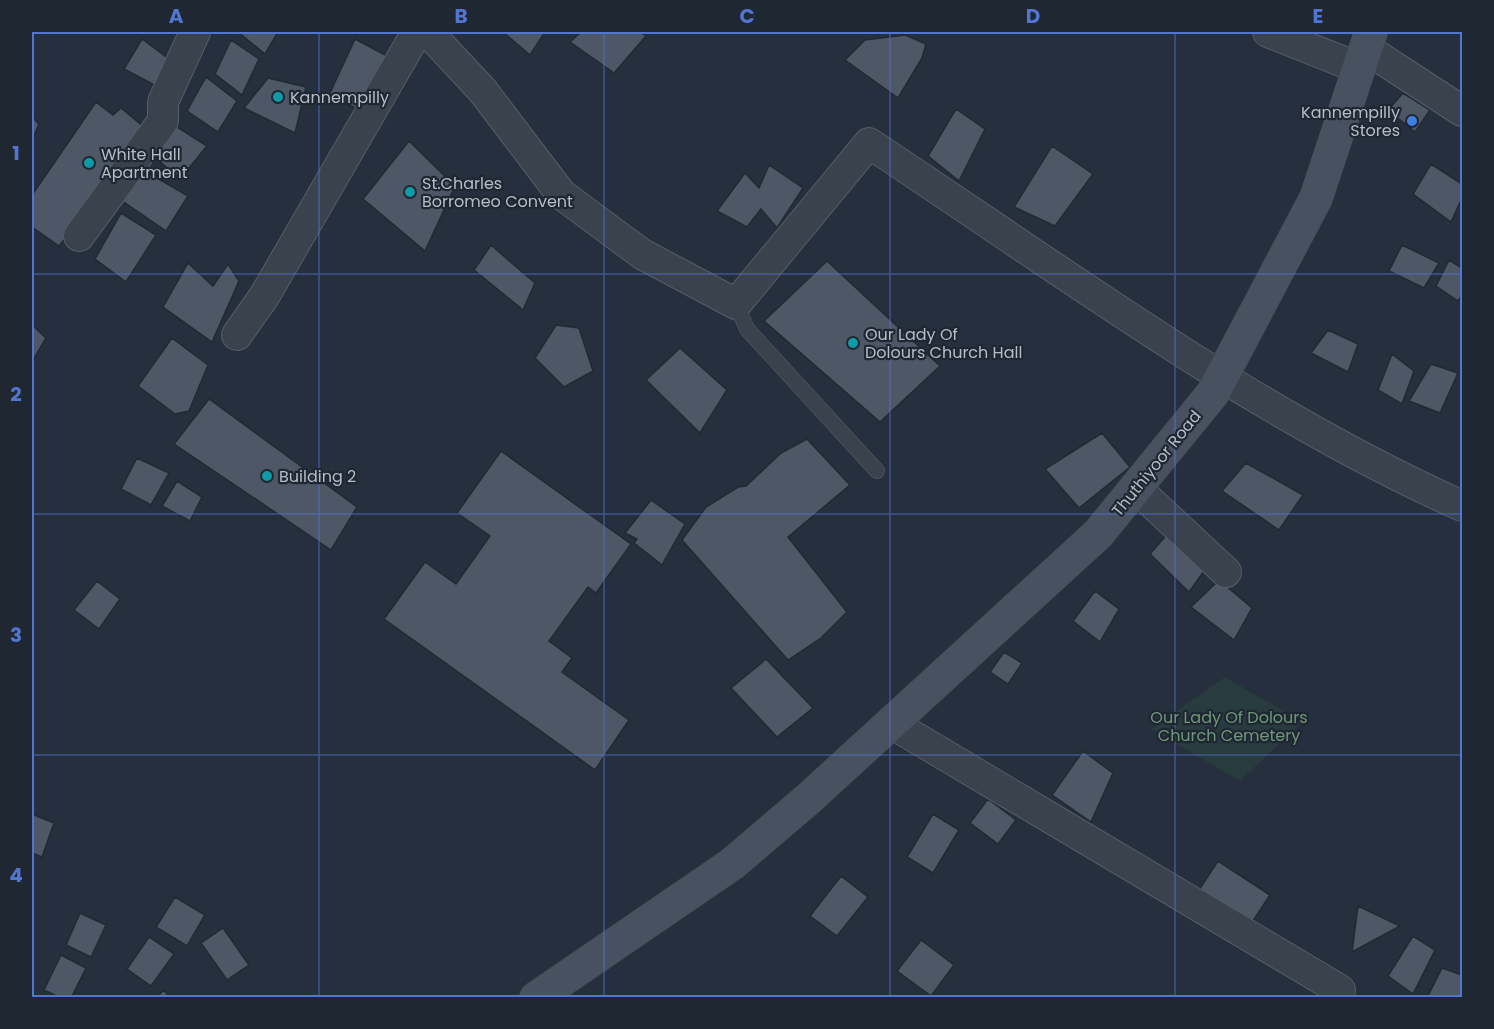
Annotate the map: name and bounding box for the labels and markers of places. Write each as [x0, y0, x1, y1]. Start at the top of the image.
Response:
place label: Kannempilly [290, 86, 389, 109]
marker: Kannempilly [271, 90, 285, 104]
place label: Kannempilly Stores [1301, 101, 1400, 142]
marker: Kannempilly Stores [1405, 114, 1419, 128]
place label: White Hall Apartment [101, 143, 188, 184]
marker: White Hall Apartment [82, 156, 96, 170]
place label: St.Charles Borromeo Convent [422, 172, 573, 213]
marker: St.Charles Borromeo Convent [403, 185, 417, 199]
place label: Our Lady Of Dolours Church Hall [865, 323, 1022, 364]
marker: Our Lady Of Dolours Church Hall [846, 336, 860, 350]
place label: Building 2 [279, 465, 356, 488]
marker: Building 2 [260, 469, 274, 483]

